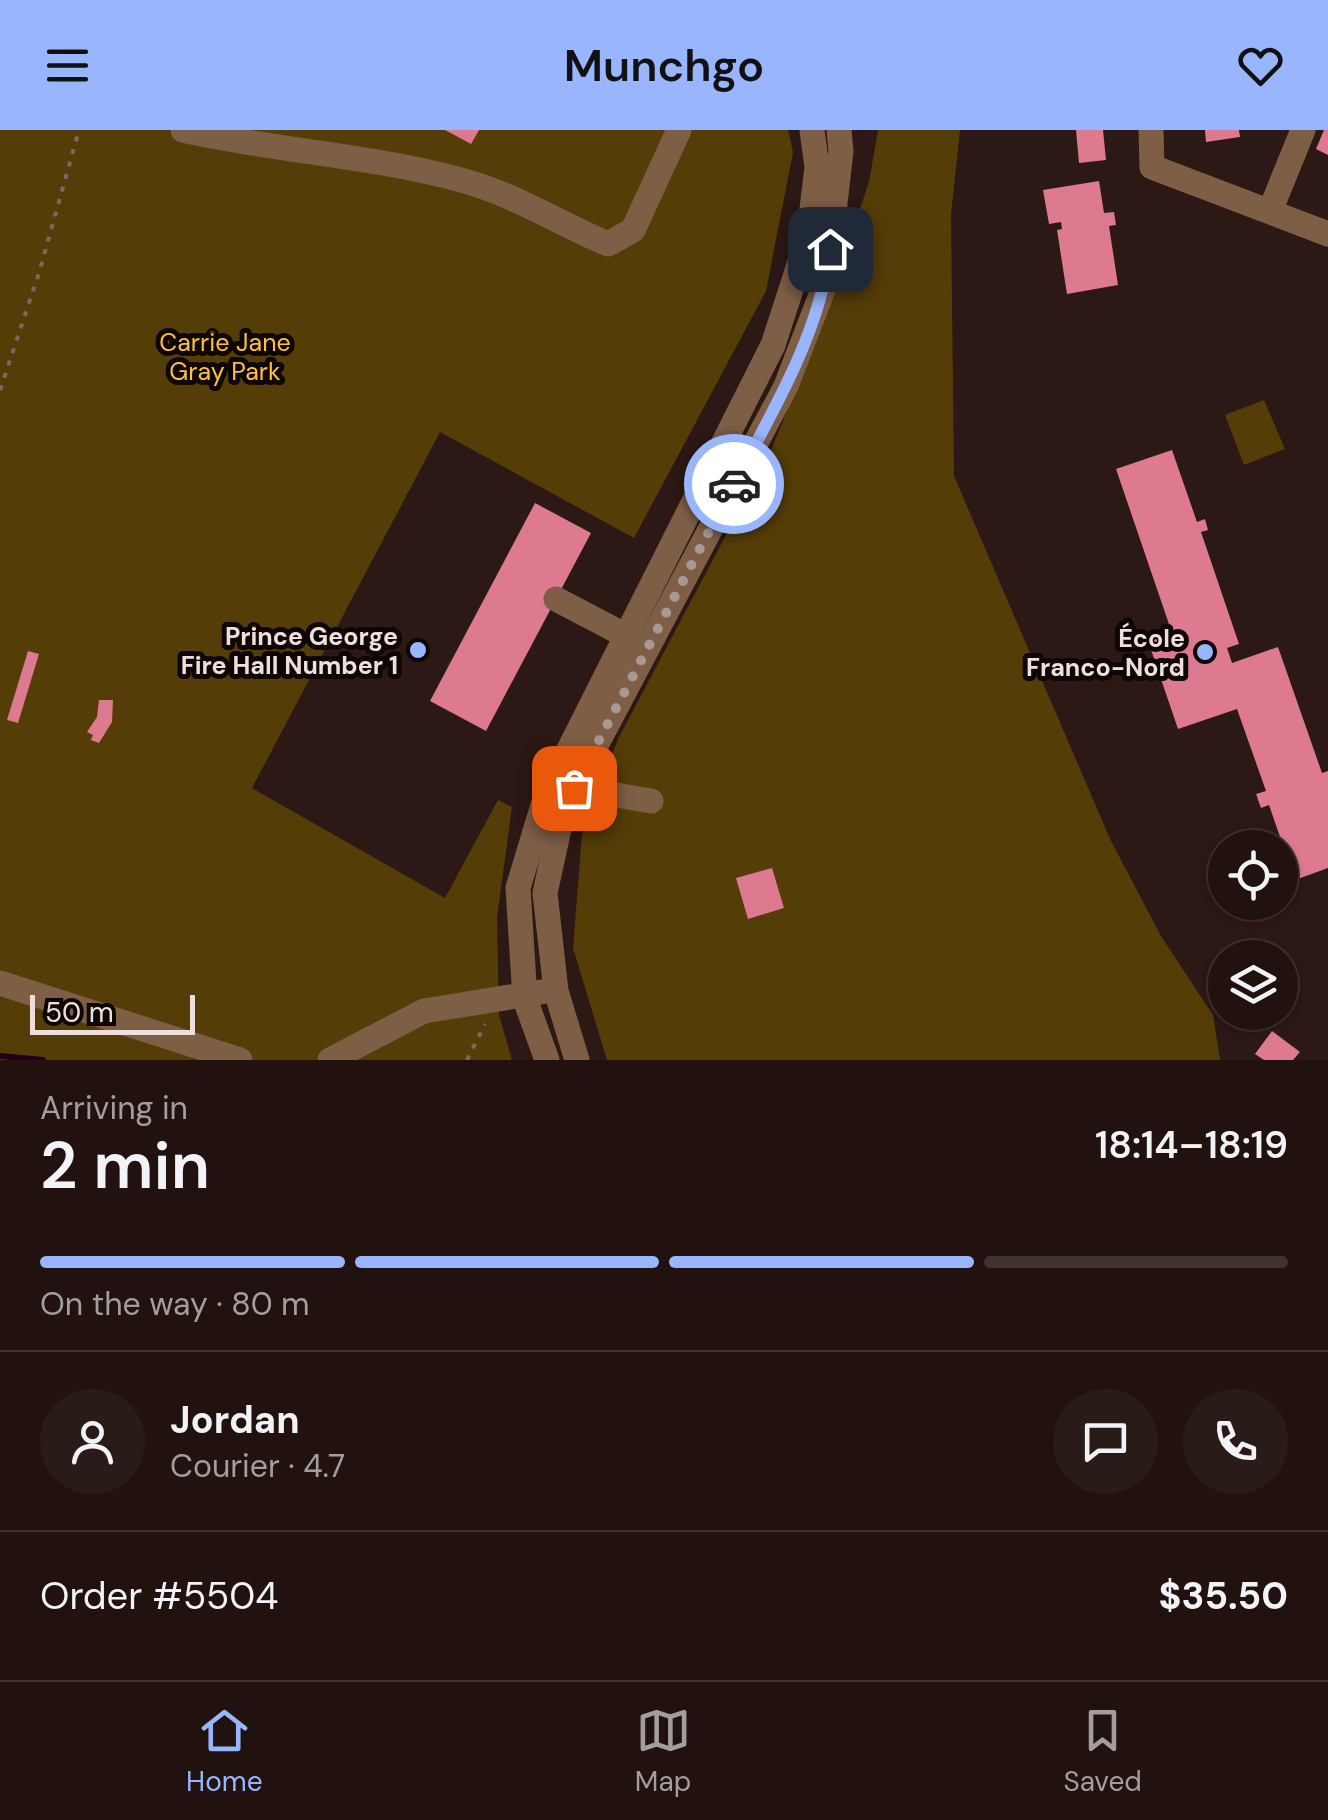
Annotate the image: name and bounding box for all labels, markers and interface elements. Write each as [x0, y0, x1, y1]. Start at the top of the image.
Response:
text: Munchgo [564, 36, 764, 95]
icon: menu [40, 38, 95, 93]
icon: heart [1233, 38, 1288, 93]
pin [788, 207, 873, 292]
icon: home [803, 222, 858, 277]
park label: Carrie Jane Gray Park [159, 326, 291, 388]
courier [684, 434, 784, 534]
icon: car [707, 457, 762, 512]
place label: Prince George Fire Hall Number 1 [181, 620, 398, 682]
place label: École Franco-Nord [1026, 622, 1185, 684]
marker: Prince George Fire Hall Number 1 [407, 639, 429, 661]
marker: École Franco-Nord [1194, 641, 1216, 663]
pin [532, 746, 617, 831]
icon: bag [547, 761, 602, 816]
map controls [1208, 830, 1298, 1030]
button: locate [1208, 830, 1298, 920]
button: layers [1208, 940, 1298, 1030]
scale bar [30, 990, 195, 1034]
text: 50 m [45, 994, 114, 1031]
text: Arriving in [40, 1087, 188, 1129]
text: 18:14–18:19 [1095, 1120, 1288, 1170]
text: 2 min [40, 1124, 210, 1208]
text: On the way · 80 m [40, 1283, 310, 1325]
button: person [40, 1389, 145, 1494]
button: chat [1053, 1389, 1158, 1494]
button: phone [1183, 1389, 1288, 1494]
text: Jordan [170, 1395, 300, 1445]
text: Courier · 4.7 [170, 1445, 345, 1487]
text: Order #5504 [40, 1571, 278, 1621]
text: $35.50 [1159, 1571, 1288, 1621]
tab: Home [186, 1703, 263, 1800]
tab: Map [635, 1703, 691, 1800]
tab: Saved [1063, 1703, 1142, 1800]

